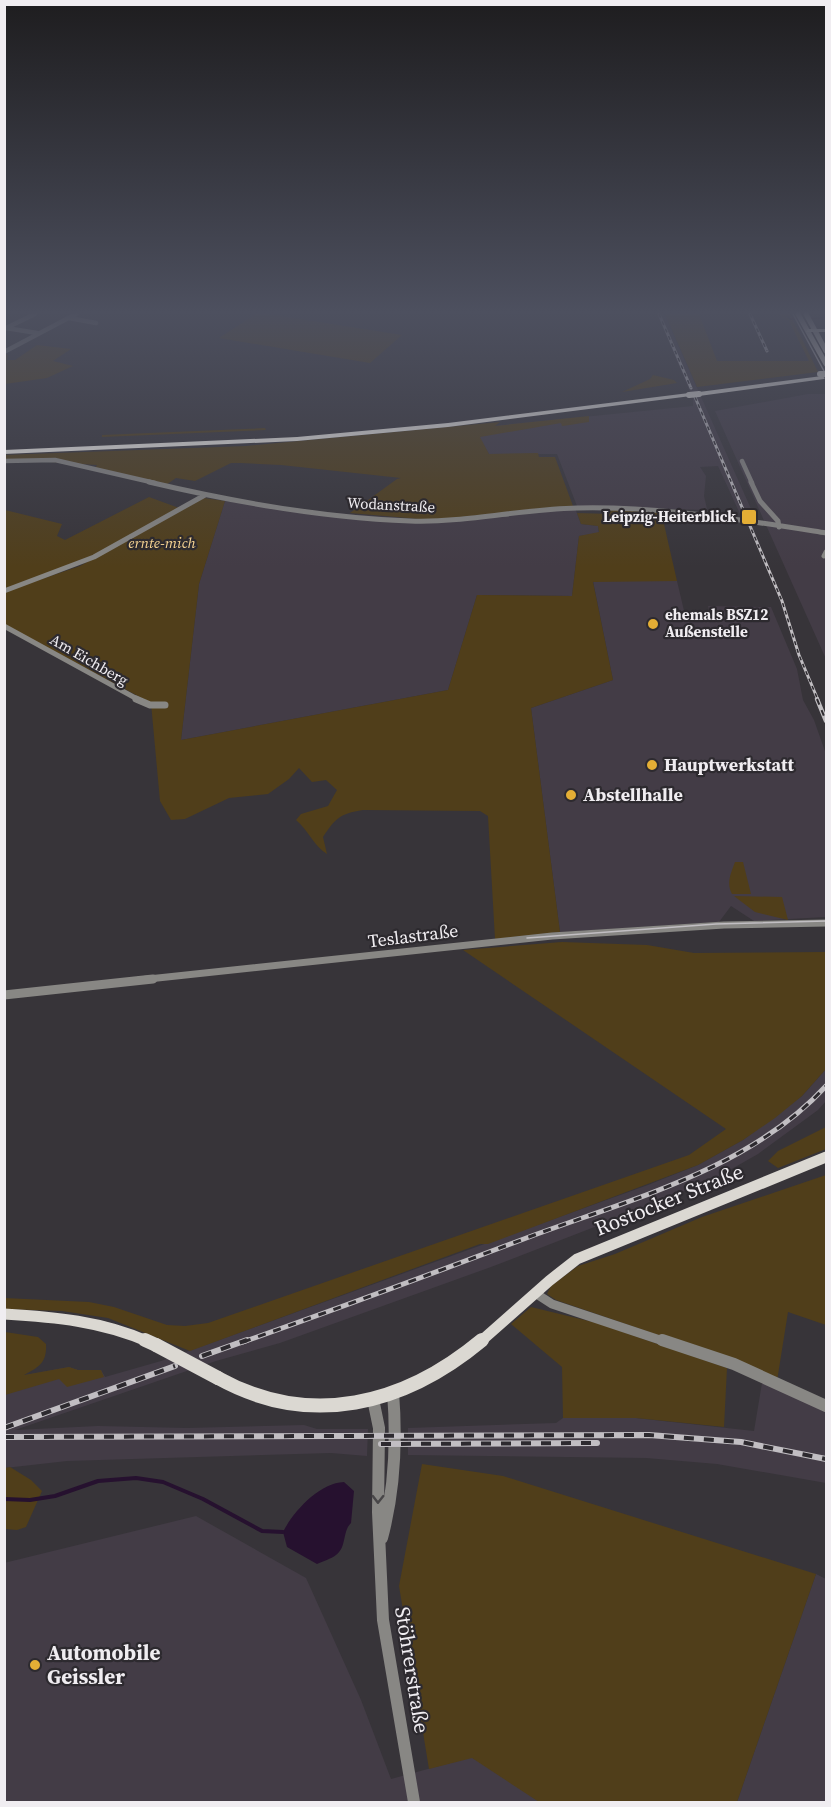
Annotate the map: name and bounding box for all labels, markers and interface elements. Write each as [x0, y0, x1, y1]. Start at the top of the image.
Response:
street label: Wodanstraße [346, 492, 436, 517]
place label: Leipzig-Heiterblick [603, 506, 736, 527]
marker: Leipzig-Heiterblick [740, 508, 758, 526]
park label: ernte-mich [128, 532, 196, 553]
place label: ehemals BSZ12 Außenstelle [665, 604, 768, 642]
marker: ehemals BSZ12 Außenstelle [646, 617, 660, 631]
street label: Am Eichberg [46, 629, 132, 691]
place label: Hauptwerkstatt [664, 752, 794, 777]
marker: Hauptwerkstatt [645, 758, 659, 772]
place label: Abstellhalle [583, 782, 683, 807]
marker: Abstellhalle [564, 788, 578, 802]
street label: Teslastraße [366, 918, 460, 953]
street label: Rostocker Straße [590, 1157, 747, 1243]
one-way arrow [372, 1495, 384, 1504]
street label: Stöhrerstraße [388, 1605, 437, 1735]
place label: Automobile Geissler [47, 1638, 161, 1691]
marker: Automobile Geissler [28, 1658, 42, 1672]

